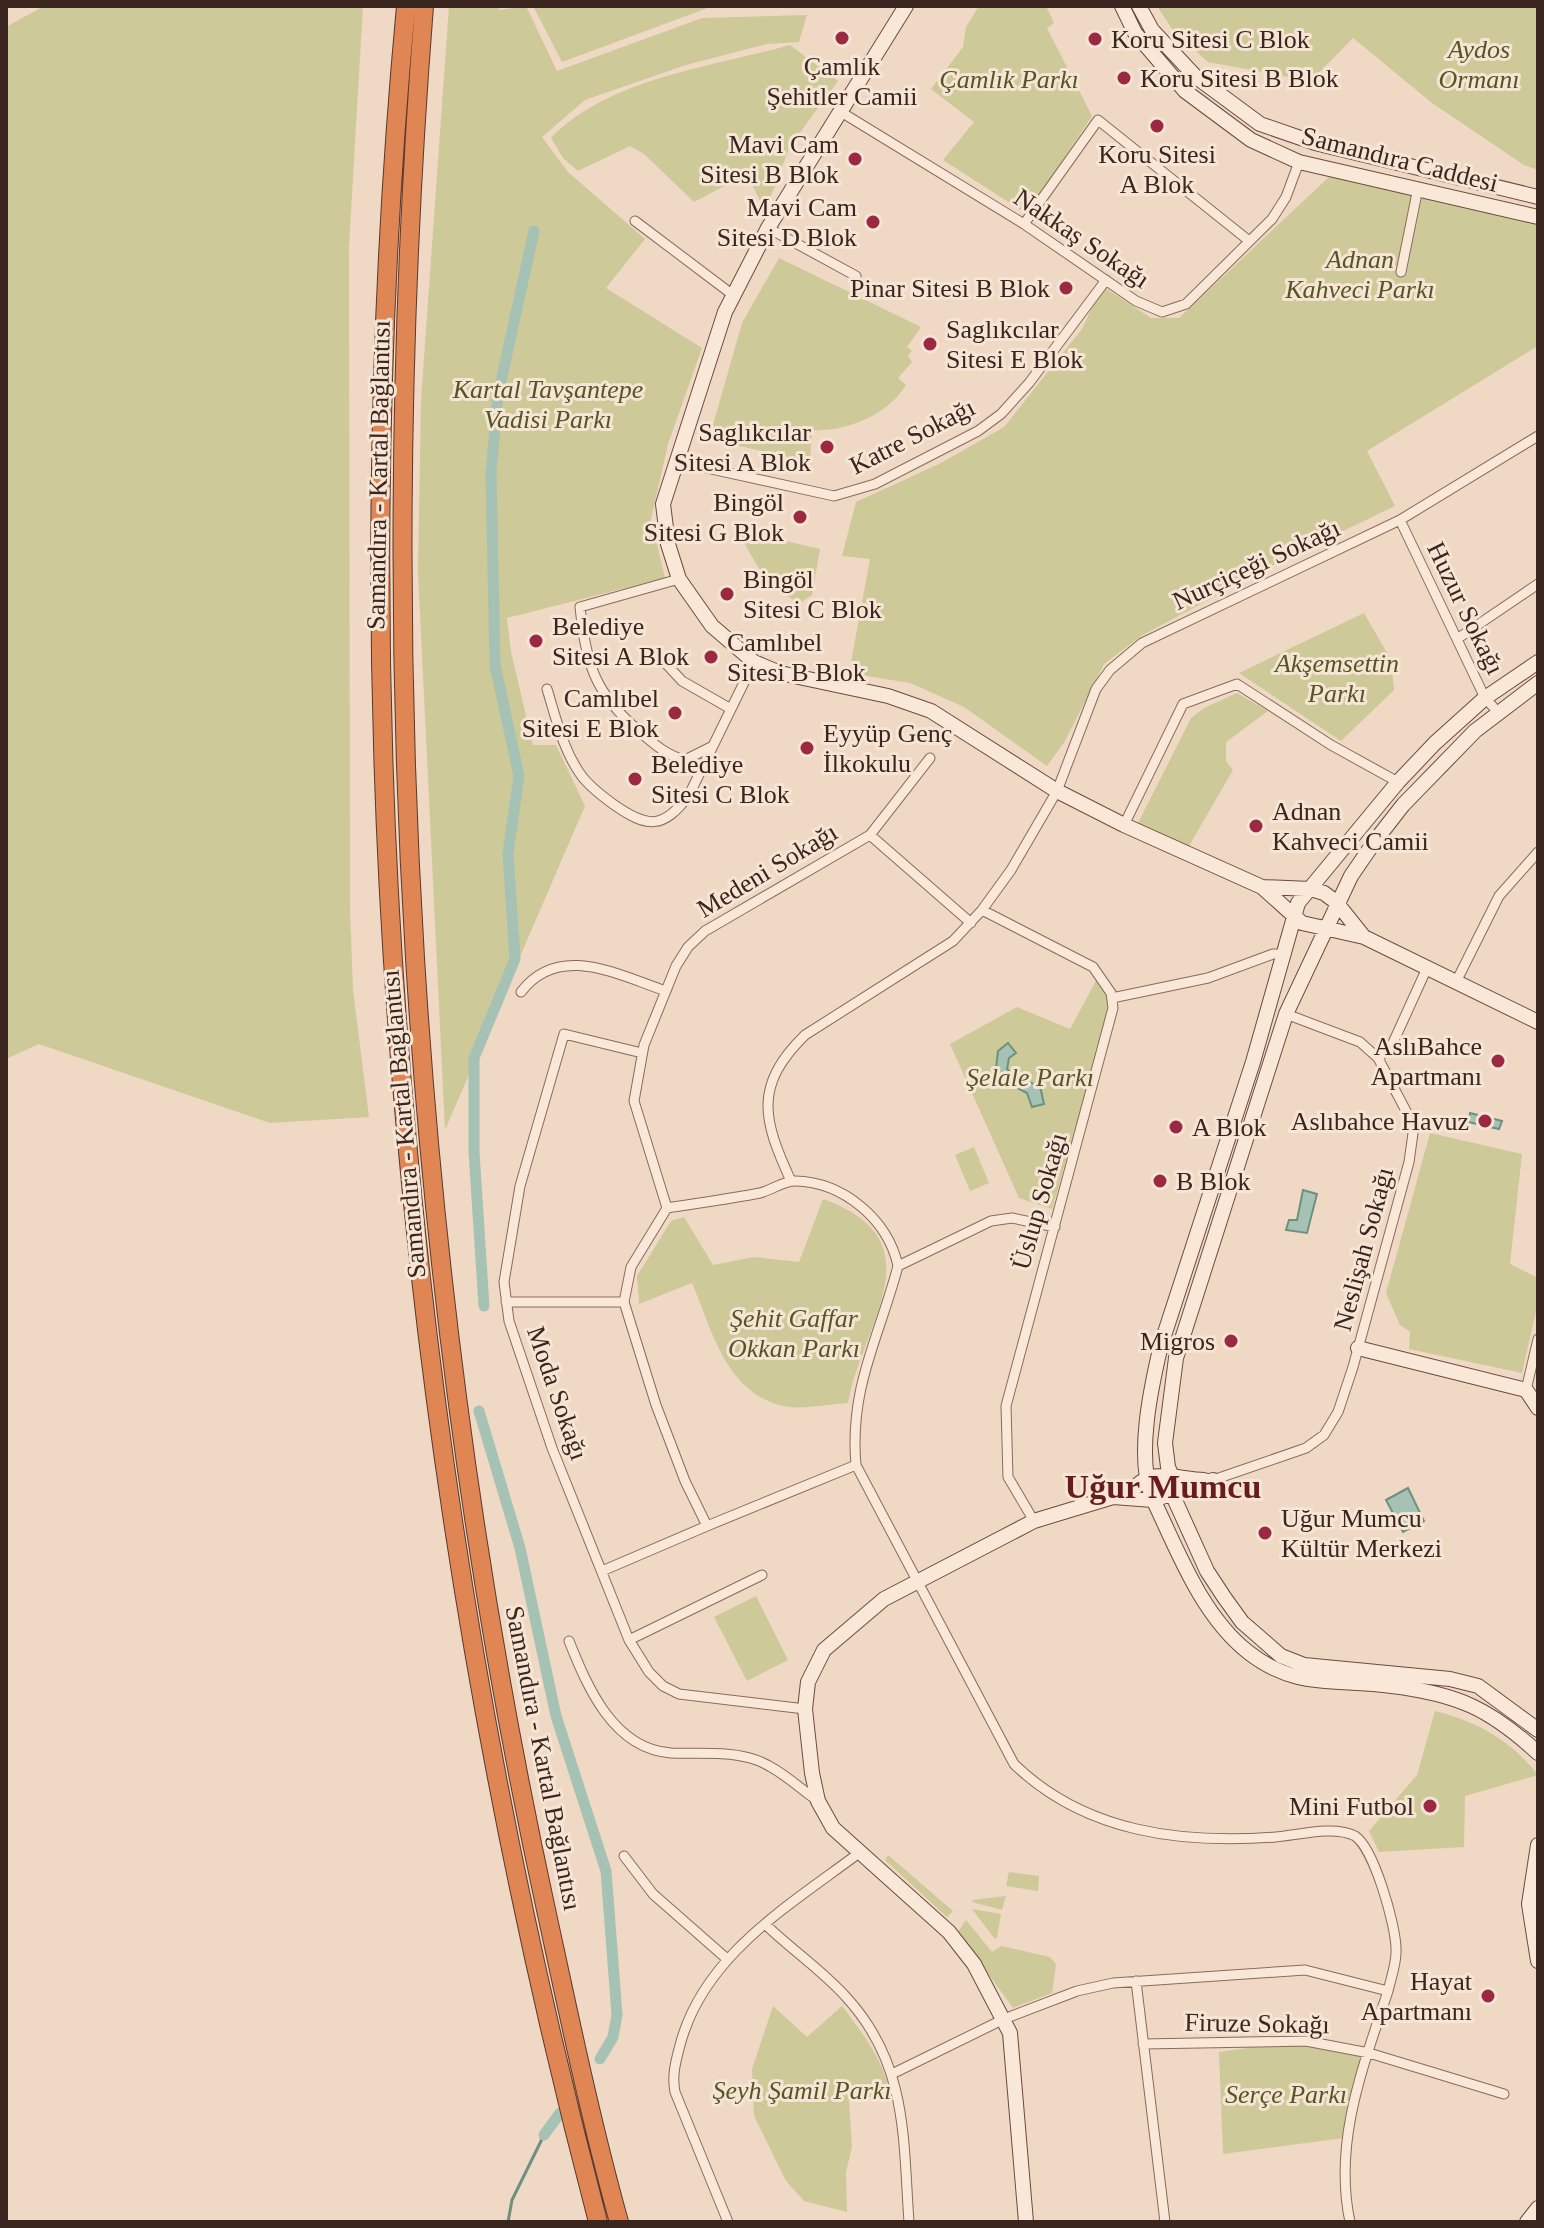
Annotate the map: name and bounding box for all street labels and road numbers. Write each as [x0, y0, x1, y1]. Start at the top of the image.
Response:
street label: Samandıra Caddesi [1299, 121, 1501, 198]
street label: Nakkaş Sokağı [1009, 183, 1155, 294]
street label: Samandıra - Kartal Bağlantısı [361, 320, 396, 630]
street label: Katre Sokağı [845, 393, 980, 480]
street label: Nurçiçeği Sokağı [1168, 513, 1344, 616]
street label: Huzur Sokağı [1421, 537, 1510, 679]
street label: Medeni Sokağı [692, 817, 843, 924]
street label: Samandıra - Kartal Bağlantısı [376, 968, 431, 1280]
street label: Üslup Sokağı [1006, 1129, 1073, 1273]
street label: Neslişah Sokağı [1328, 1164, 1399, 1334]
street label: Moda Sokağı [521, 1323, 594, 1464]
street label: Samandıra - Kartal Bağlantısı [500, 1603, 587, 1913]
street label: Firuze Sokağı [1184, 2008, 1330, 2039]

